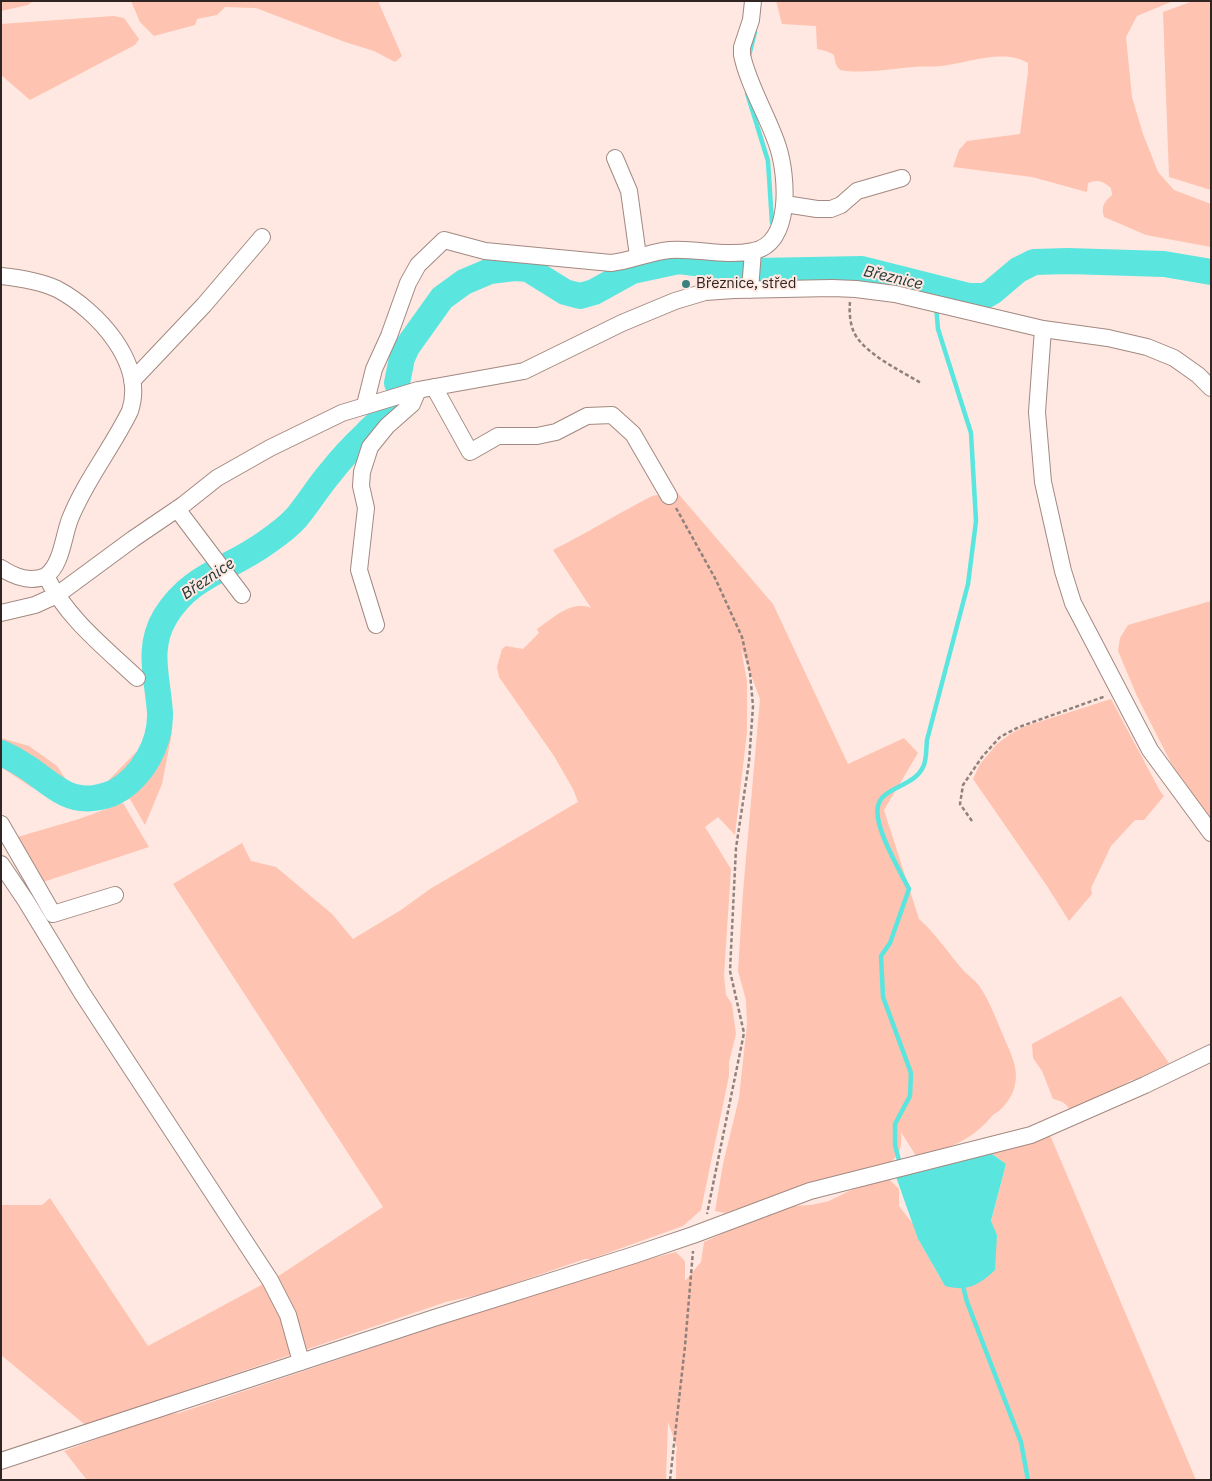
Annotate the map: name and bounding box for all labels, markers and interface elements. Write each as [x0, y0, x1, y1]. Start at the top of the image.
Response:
water label: Březnice [862, 262, 924, 294]
place label: Březnice, střed [696, 275, 796, 293]
marker: Březnice, střed [680, 278, 692, 290]
water label: Březnice [178, 554, 238, 604]

